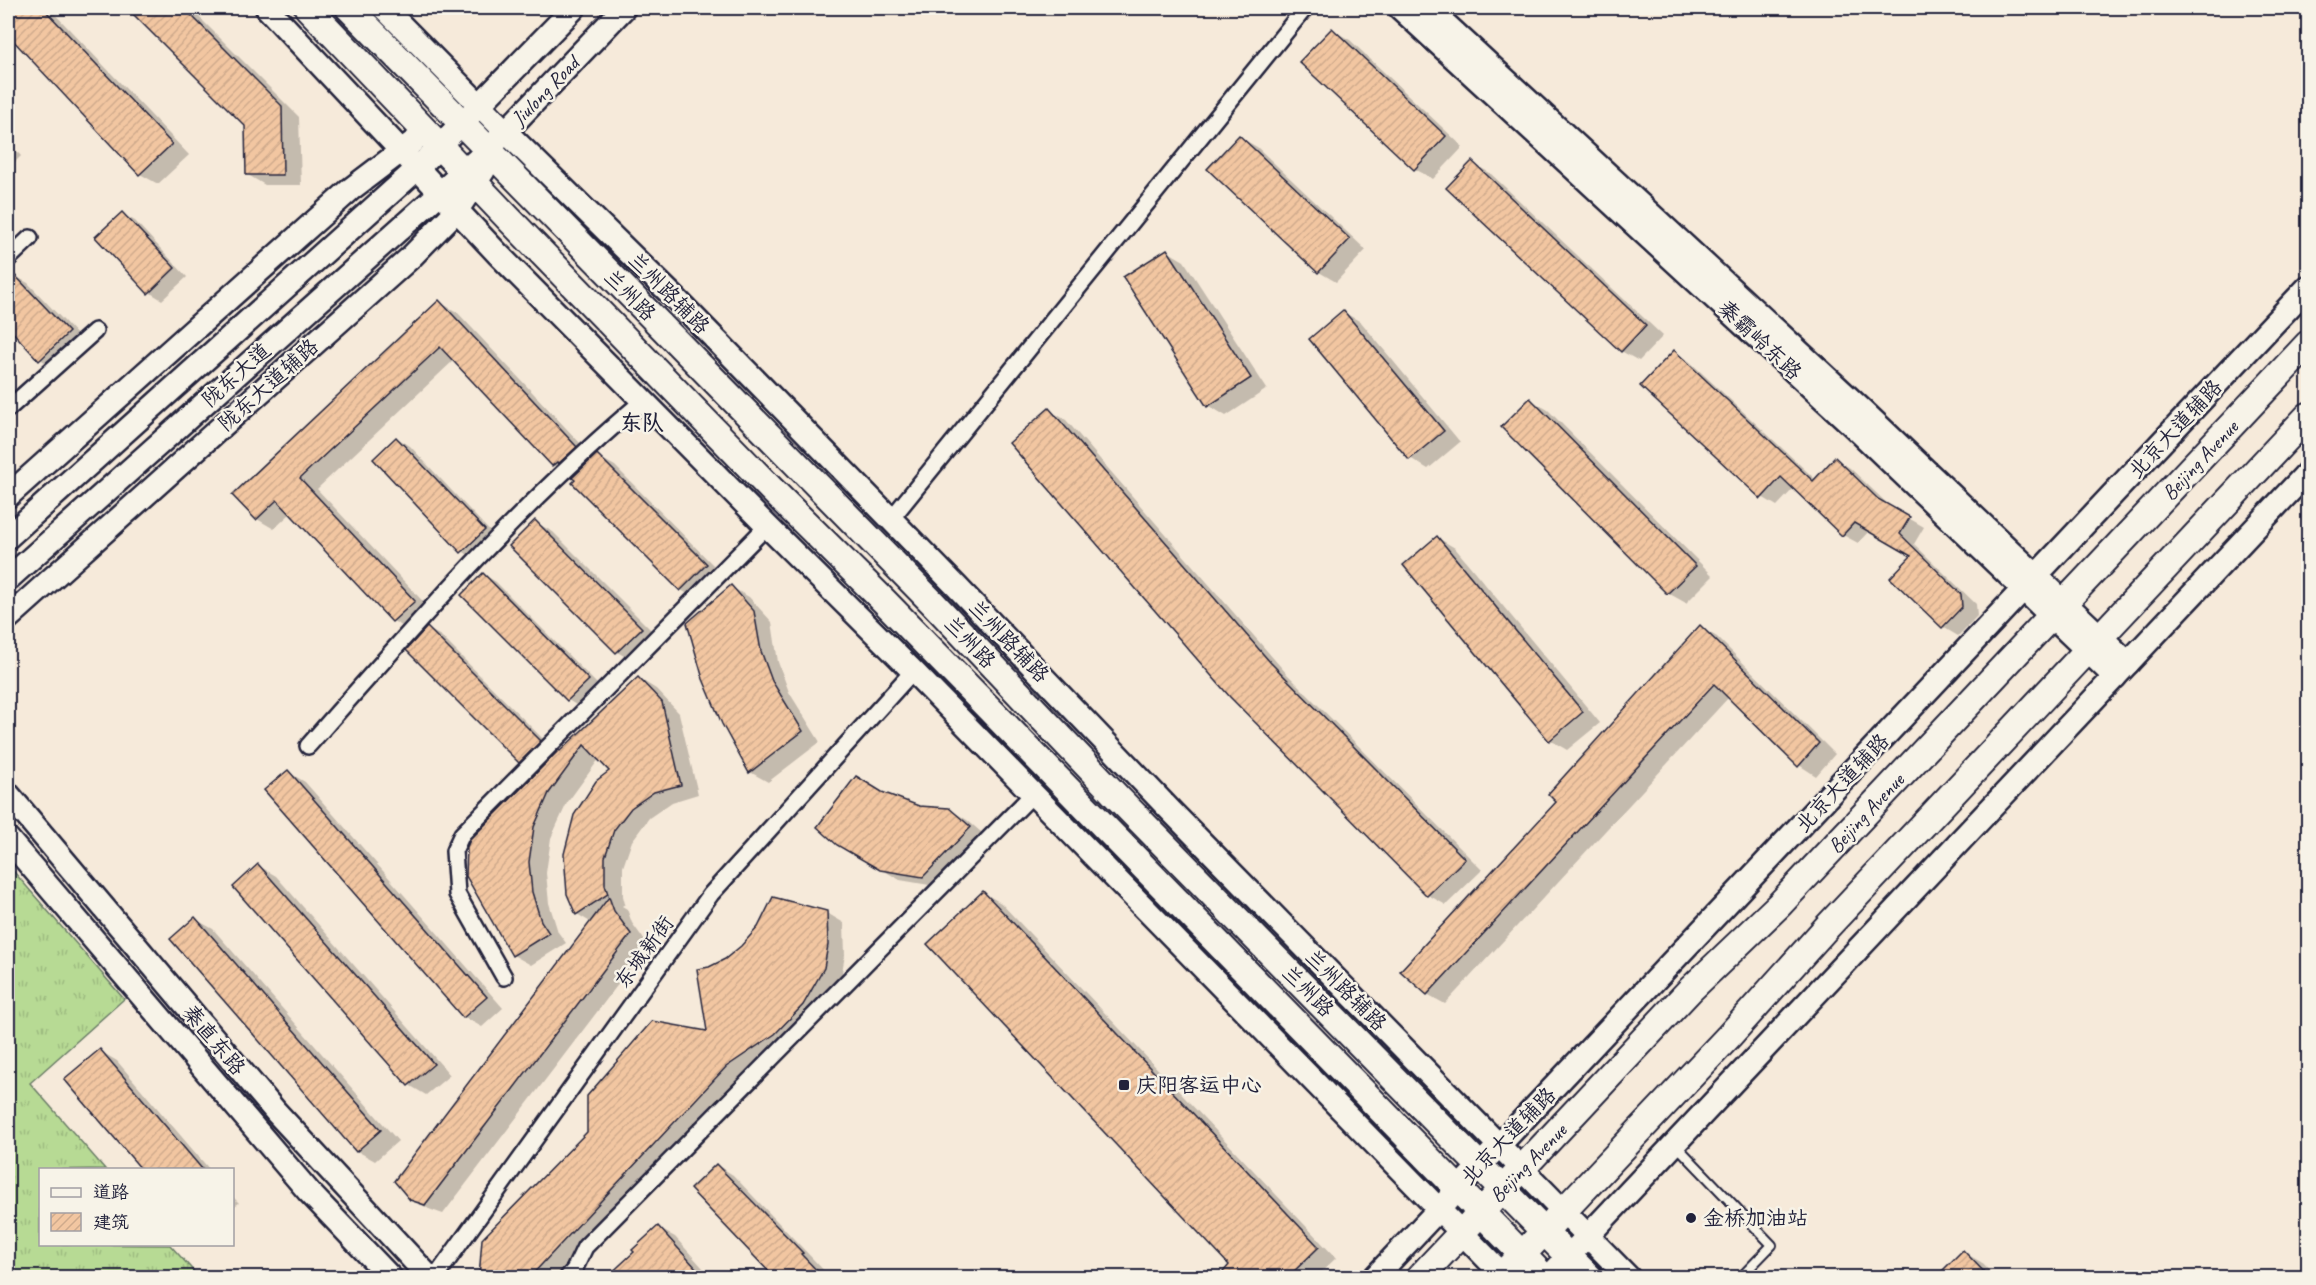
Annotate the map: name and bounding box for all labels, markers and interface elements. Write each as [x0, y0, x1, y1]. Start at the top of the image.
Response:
street label: Jiulong Road [505, 48, 587, 132]
street label: 兰州路辅路 [623, 247, 715, 339]
street label: 兰州路 [599, 264, 661, 326]
street label: 秦霸岭东路 [1713, 295, 1807, 385]
street label: 陇东大道辅路 [212, 333, 324, 437]
street label: 陇东大道 [196, 337, 276, 413]
street label: 北京大道辅路 [2123, 374, 2227, 484]
district label: 东队 [620, 409, 664, 437]
street label: Beijing Avenue [2156, 414, 2244, 505]
street label: 兰州路辅路 [963, 594, 1055, 688]
street label: 兰州路 [939, 611, 1001, 673]
street label: 北京大道辅路 [1790, 728, 1894, 838]
street label: Beijing Avenue [1822, 767, 1910, 858]
street label: 东城新街 [609, 910, 679, 994]
street label: 兰州路辅路 [1300, 944, 1392, 1036]
street label: 兰州路 [1277, 960, 1339, 1022]
street label: 秦直东路 [177, 999, 251, 1081]
place label: 庆阳客运中心 [1136, 1072, 1262, 1098]
marker: 庆阳客运中心 [1117, 1078, 1131, 1092]
street label: 北京大道辅路 [1455, 1082, 1561, 1190]
street label: Beijing Avenue [1484, 1117, 1573, 1208]
legend [39, 1168, 234, 1246]
text: 道路 [93, 1181, 129, 1203]
place label: 金桥加油站 [1703, 1205, 1808, 1231]
text: 建筑 [93, 1211, 129, 1233]
marker: 金桥加油站 [1684, 1211, 1698, 1225]

